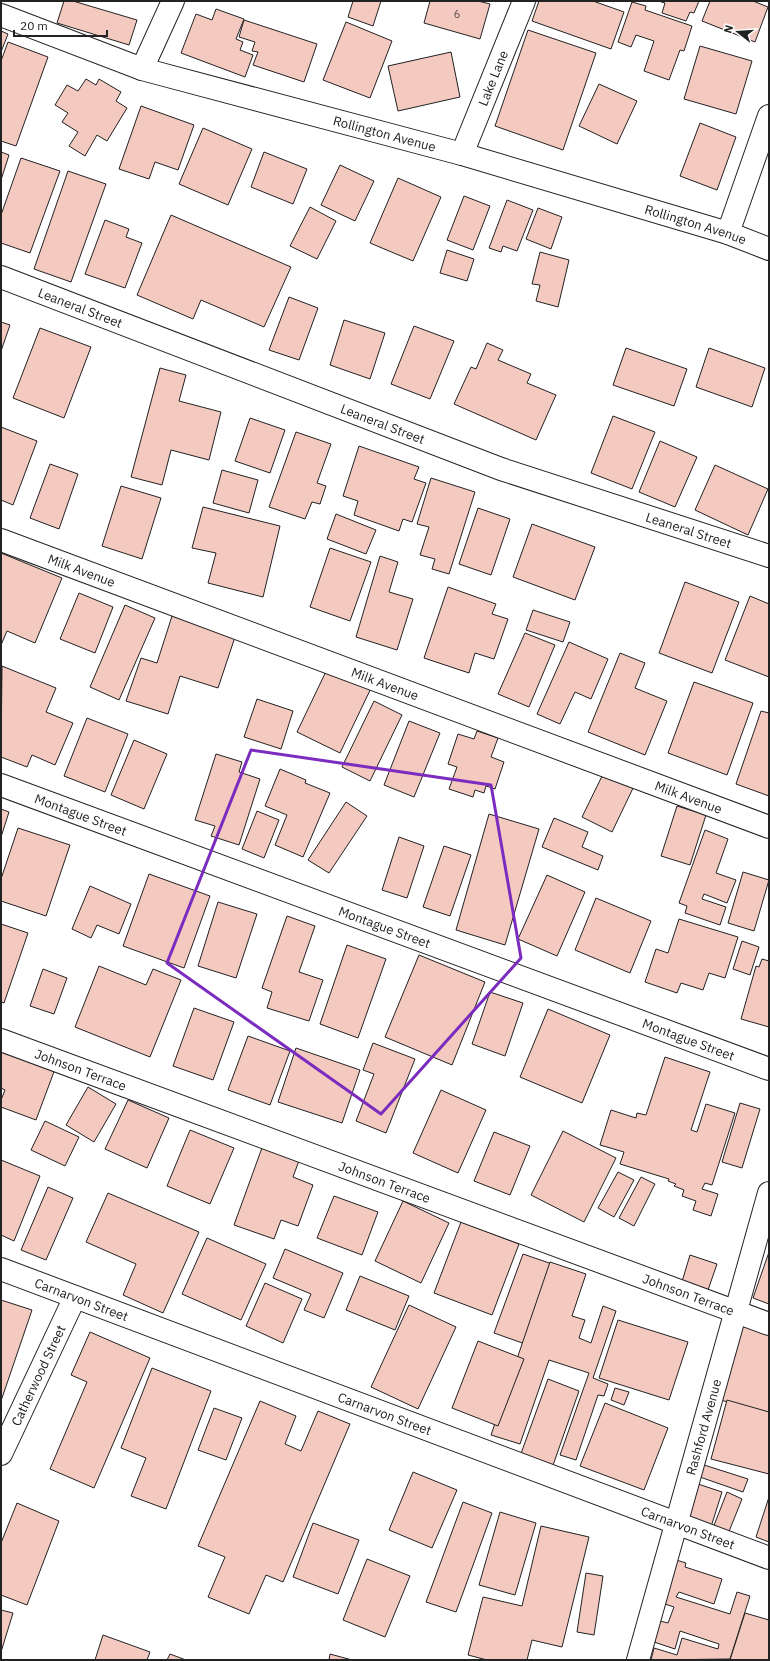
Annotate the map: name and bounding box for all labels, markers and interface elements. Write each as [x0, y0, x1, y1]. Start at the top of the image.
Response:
house number: 6 [454, 7, 460, 21]
scale bar [14, 12, 107, 38]
north arrow [718, 12, 758, 52]
text: 20 m [20, 18, 48, 33]
text: N [721, 23, 736, 35]
street label: Lake Lane [474, 48, 512, 108]
street label: Rollington Avenue [331, 112, 438, 155]
street label: Rollington Avenue [643, 200, 749, 248]
street label: Leaneral Street [36, 284, 125, 331]
street label: Leaneral Street [338, 400, 427, 448]
street label: Leaneral Street [644, 508, 734, 552]
street label: Milk Avenue [45, 550, 118, 590]
street label: Milk Avenue [349, 663, 421, 704]
street label: Milk Avenue [652, 777, 725, 817]
street label: Montague Street [32, 790, 129, 839]
street label: Montague Street [336, 902, 433, 952]
street label: Montague Street [640, 1014, 737, 1064]
street label: Johnson Terrace [32, 1045, 129, 1094]
street label: Johnson Terrace [336, 1157, 433, 1207]
street label: Johnson Terrace [640, 1270, 737, 1319]
street label: Carnarvon Street [32, 1274, 131, 1325]
street label: Catherwood Street [7, 1322, 69, 1429]
street label: Rashford Avenue [682, 1377, 725, 1477]
street label: Carnarvon Street [335, 1388, 434, 1439]
street label: Carnarvon Street [639, 1502, 737, 1553]

